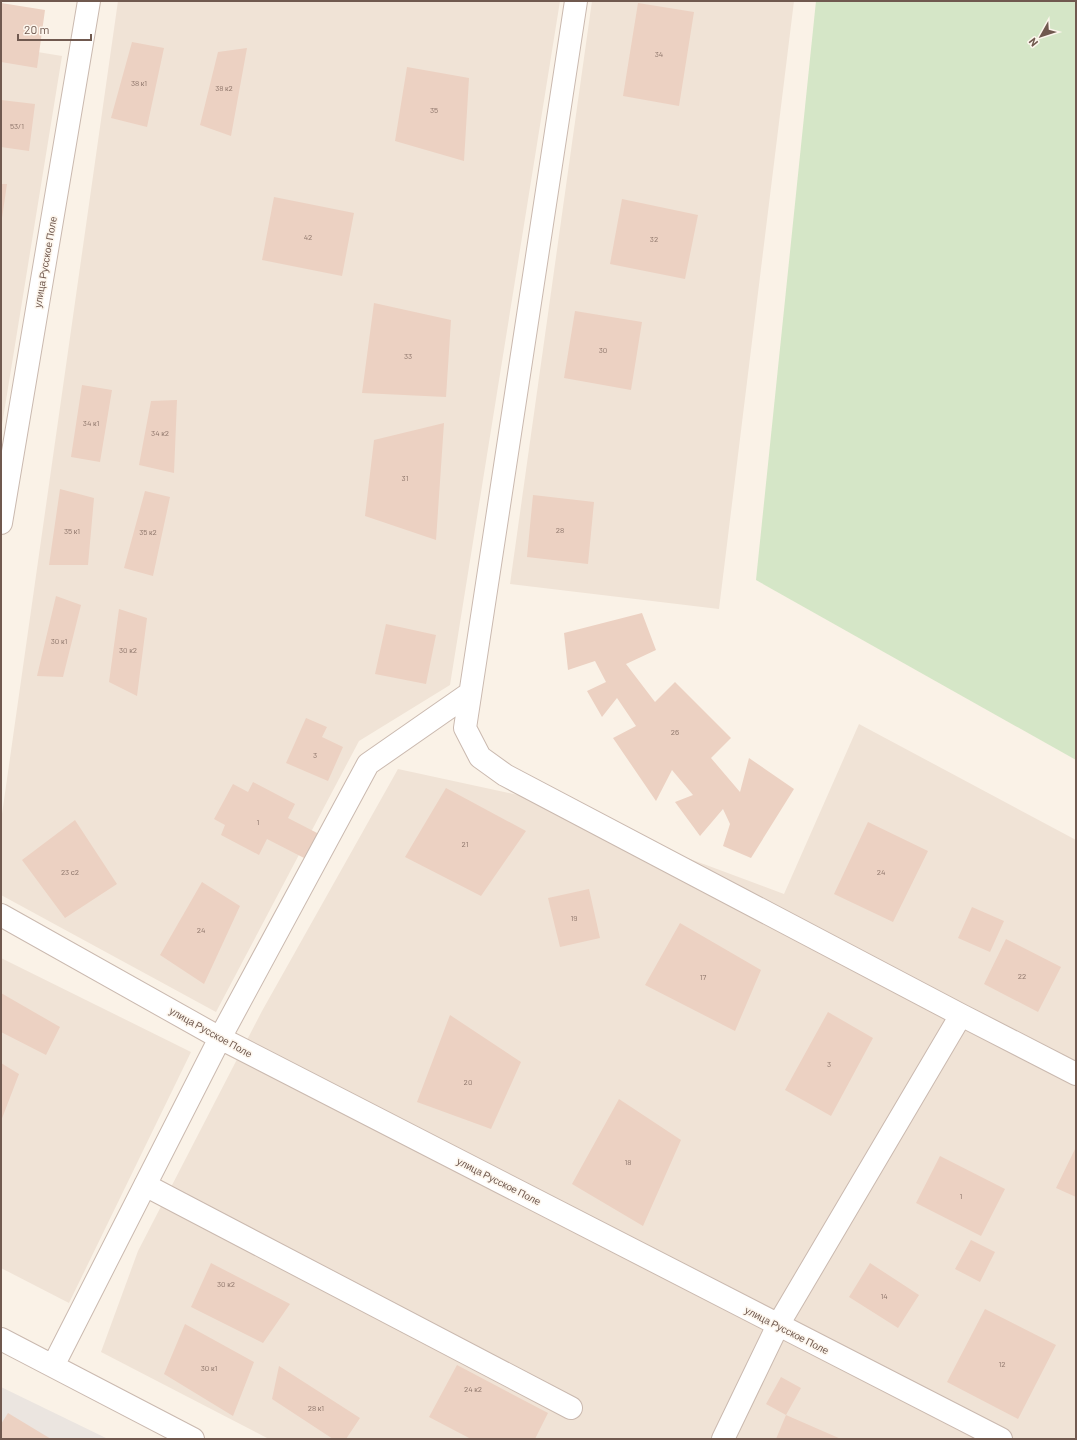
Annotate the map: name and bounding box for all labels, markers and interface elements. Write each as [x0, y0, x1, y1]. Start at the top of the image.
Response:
scale bar [18, 16, 91, 42]
north arrow [1021, 16, 1061, 56]
text: 20 m [24, 22, 50, 36]
text: N [1025, 36, 1040, 50]
house number: 34 [655, 49, 663, 59]
house number: 38 к1 [131, 78, 147, 88]
house number: 38 к2 [215, 83, 233, 93]
house number: 35 [430, 105, 438, 115]
house number: 53/1 [10, 121, 24, 131]
street label: улица Русское Поле [31, 215, 59, 309]
house number: 42 [304, 232, 312, 242]
house number: 32 [650, 234, 658, 244]
house number: 30 [599, 345, 607, 355]
house number: 33 [404, 351, 412, 361]
house number: 34 к1 [83, 418, 99, 428]
house number: 34 к2 [151, 428, 169, 438]
house number: 31 [402, 473, 409, 483]
house number: 28 [556, 525, 564, 535]
house number: 35 к1 [64, 526, 80, 536]
house number: 35 к2 [139, 527, 157, 537]
house number: 30 к1 [51, 636, 67, 646]
house number: 30 к2 [119, 645, 137, 655]
house number: 26 [671, 727, 679, 737]
house number: 3 [313, 750, 317, 760]
house number: 1 [257, 817, 260, 827]
house number: 21 [462, 839, 469, 849]
house number: 23 с2 [61, 867, 79, 877]
house number: 24 [877, 867, 885, 877]
house number: 19 [571, 913, 577, 923]
house number: 24 [197, 925, 205, 935]
house number: 22 [1018, 971, 1026, 981]
house number: 17 [700, 972, 707, 982]
street label: улица Русское Поле [168, 1004, 255, 1060]
house number: 3 [827, 1059, 831, 1069]
house number: 20 [464, 1077, 472, 1087]
street label: улица Русское Поле [455, 1155, 543, 1208]
house number: 18 [625, 1157, 631, 1167]
house number: 1 [960, 1191, 963, 1201]
house number: 30 к2 [217, 1279, 235, 1289]
house number: 14 [880, 1291, 888, 1301]
street label: улица Русское Поле [743, 1304, 831, 1357]
house number: 12 [998, 1359, 1006, 1369]
house number: 30 к1 [201, 1363, 217, 1373]
house number: 24 к2 [464, 1384, 482, 1394]
house number: 28 к1 [308, 1403, 324, 1413]

